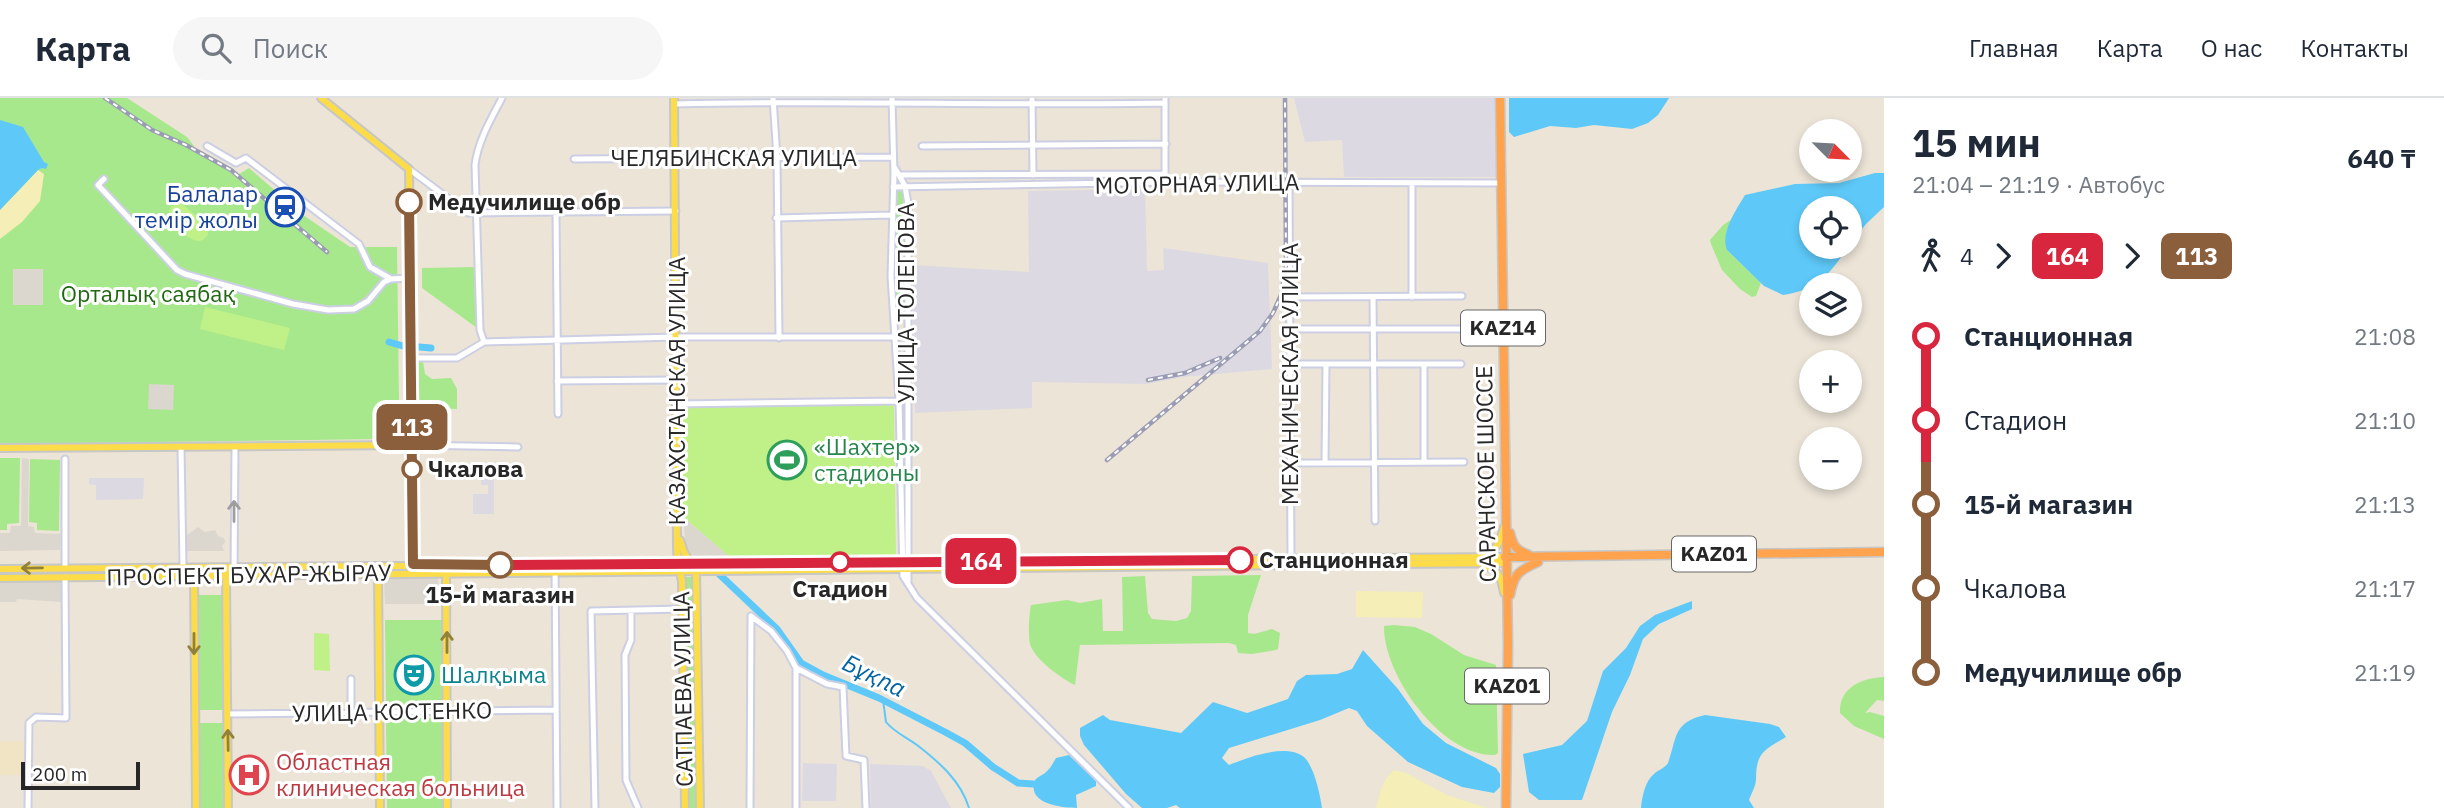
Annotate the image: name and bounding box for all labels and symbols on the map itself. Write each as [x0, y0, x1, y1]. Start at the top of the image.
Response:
north arrow [1799, 119, 1862, 182]
street label: ЧЕЛЯБИНСКАЯ УЛИЦА [611, 142, 857, 172]
street label: МОТОРНАЯ УЛИЦА [1094, 166, 1300, 200]
place label: Балалар темір жолы [135, 178, 258, 234]
station icon: Балалар темір жолы [264, 186, 306, 228]
place label: Медучилище обр [428, 186, 621, 216]
marker: Медучилище обр [396, 189, 422, 215]
street label: УЛИЦА ТОЛЕПОВА [890, 202, 920, 403]
street label: МЕХАНИЧЕСКАЯ УЛИЦА [1274, 243, 1304, 505]
street label: КАЗАХСТАНСКАЯ УЛИЦА [661, 256, 691, 526]
park label: Орталық саябақ [61, 278, 235, 308]
road number: KAZ14 [1461, 310, 1545, 345]
street label: САРАНСКОЕ ШОССЕ [1468, 365, 1502, 583]
line badge: 113 [372, 404, 452, 450]
place label: «Шахтер» стадионы [814, 431, 920, 487]
sports icon: «Шахтер» стадионы [766, 439, 808, 481]
place label: Чкалова [428, 453, 523, 483]
marker: Чкалова [402, 459, 422, 479]
one-way arrow [227, 500, 241, 523]
road number: KАZ01 [1672, 536, 1756, 572]
line badge: 164 [941, 538, 1021, 584]
place label: Станционная [1259, 544, 1409, 574]
marker: Станционная [1227, 547, 1253, 573]
marker: 15-й магазин [487, 552, 513, 578]
marker: Стадион [830, 552, 850, 572]
street label: ПРОСПЕКТ БУХАР-ЖЫРАУ [106, 557, 392, 591]
one-way arrow [21, 562, 44, 575]
place label: Стадион [792, 573, 888, 603]
place label: 15-й магазин [425, 579, 575, 609]
street label: САТПАЕВА УЛИЦА [665, 591, 699, 787]
one-way arrow [440, 631, 454, 654]
one-way arrow [187, 632, 201, 655]
water label: Бұқпа [838, 646, 911, 704]
theatre icon: Шалқыма [393, 654, 435, 696]
place label: Шалқыма [441, 659, 546, 689]
road number: KAZ01 [1465, 668, 1549, 704]
street label: УЛИЦА КОСТЕНКО [292, 694, 492, 728]
one-way arrow [221, 729, 234, 752]
place label: Областная клиническая больница [276, 746, 525, 802]
hospital icon: Областная клиническая больница [228, 754, 270, 796]
scale bar [21, 759, 140, 791]

